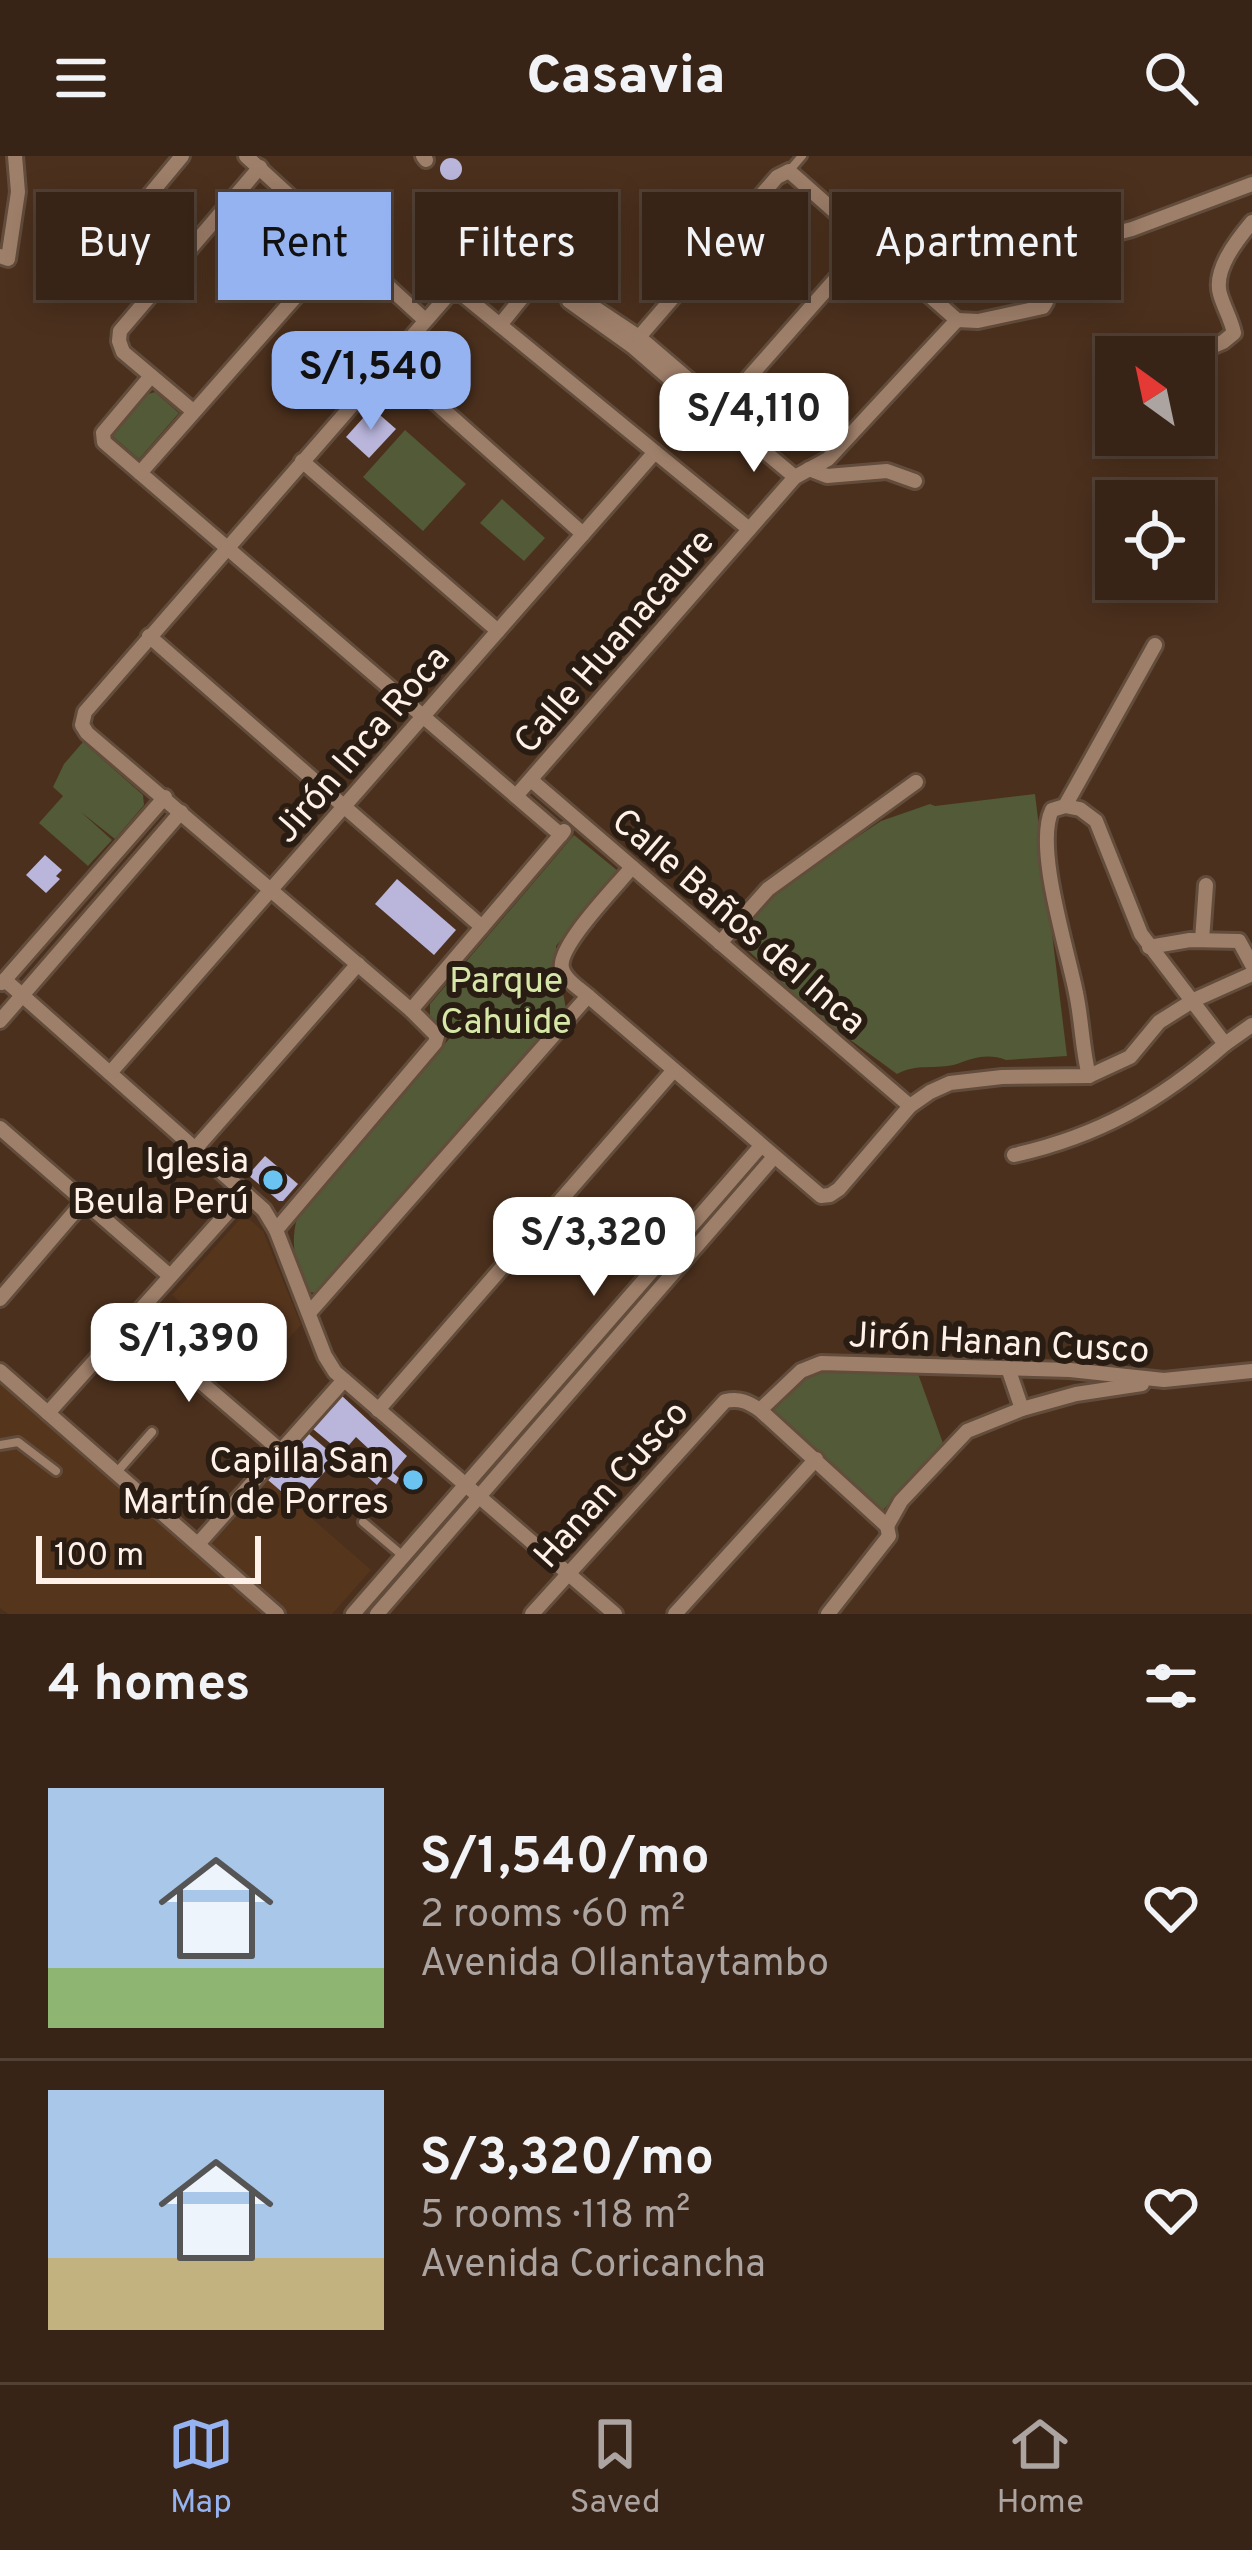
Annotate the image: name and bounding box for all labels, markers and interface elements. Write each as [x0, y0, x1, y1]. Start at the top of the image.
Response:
text: Casavia [526, 44, 726, 113]
icon: menu [48, 45, 114, 111]
icon: search [1138, 45, 1204, 111]
chip: Buy [36, 192, 194, 300]
chip: Rent [218, 192, 391, 300]
chip: Filters [415, 192, 618, 300]
chip: New [642, 192, 808, 300]
chip: Apartment [832, 192, 1121, 300]
pin: S/1,540 [260, 331, 482, 433]
north arrow [1095, 336, 1215, 456]
map controls [1095, 336, 1215, 600]
text: S/1,540 [299, 345, 443, 394]
pin: S/4,110 [643, 373, 865, 475]
text: S/4,110 [686, 387, 822, 436]
button: locate [1095, 480, 1215, 600]
street label: Calle Huanacaure [506, 521, 726, 765]
street label: Jirón Inca Roca [265, 637, 461, 854]
street label: Calle Baños del Inca [601, 800, 874, 1046]
park label: Parque Cahuide [440, 960, 572, 1047]
place label: Iglesia Beula Perú [72, 1140, 249, 1227]
marker: Iglesia Beula Perú [260, 1167, 286, 1193]
pin: S/3,320 [483, 1197, 705, 1299]
text: S/3,320 [520, 1211, 668, 1260]
pin: S/1,390 [78, 1303, 300, 1405]
street label: Jirón Hanan Cusco [847, 1314, 1150, 1376]
text: S/1,390 [118, 1317, 260, 1366]
street label: Hanan Cusco [525, 1392, 701, 1579]
place label: Capilla San Martín de Porres [122, 1440, 389, 1527]
marker: Capilla San Martín de Porres [400, 1467, 426, 1493]
scale bar [36, 1530, 261, 1583]
text: 100 m [54, 1536, 144, 1578]
icon: filters [1138, 1653, 1204, 1719]
text: 4 homes [48, 1654, 250, 1719]
text: S/1,540/mo [420, 1827, 710, 1892]
icon: home [144, 1836, 288, 1980]
icon: heart [1138, 1875, 1204, 1941]
text: 2 rooms · 60 m² [420, 1892, 685, 1941]
text: Avenida Ollantaytambo [420, 1941, 829, 1990]
text: S/3,320/mo [420, 2128, 714, 2193]
icon: home [144, 2138, 288, 2282]
icon: heart [1138, 2177, 1204, 2243]
text: 5 rooms · 118 m² [420, 2193, 690, 2242]
text: Avenida Coricancha [420, 2242, 766, 2291]
tab: Map [168, 2411, 234, 2525]
tab: Saved [570, 2411, 661, 2525]
tab: Home [996, 2411, 1084, 2525]

